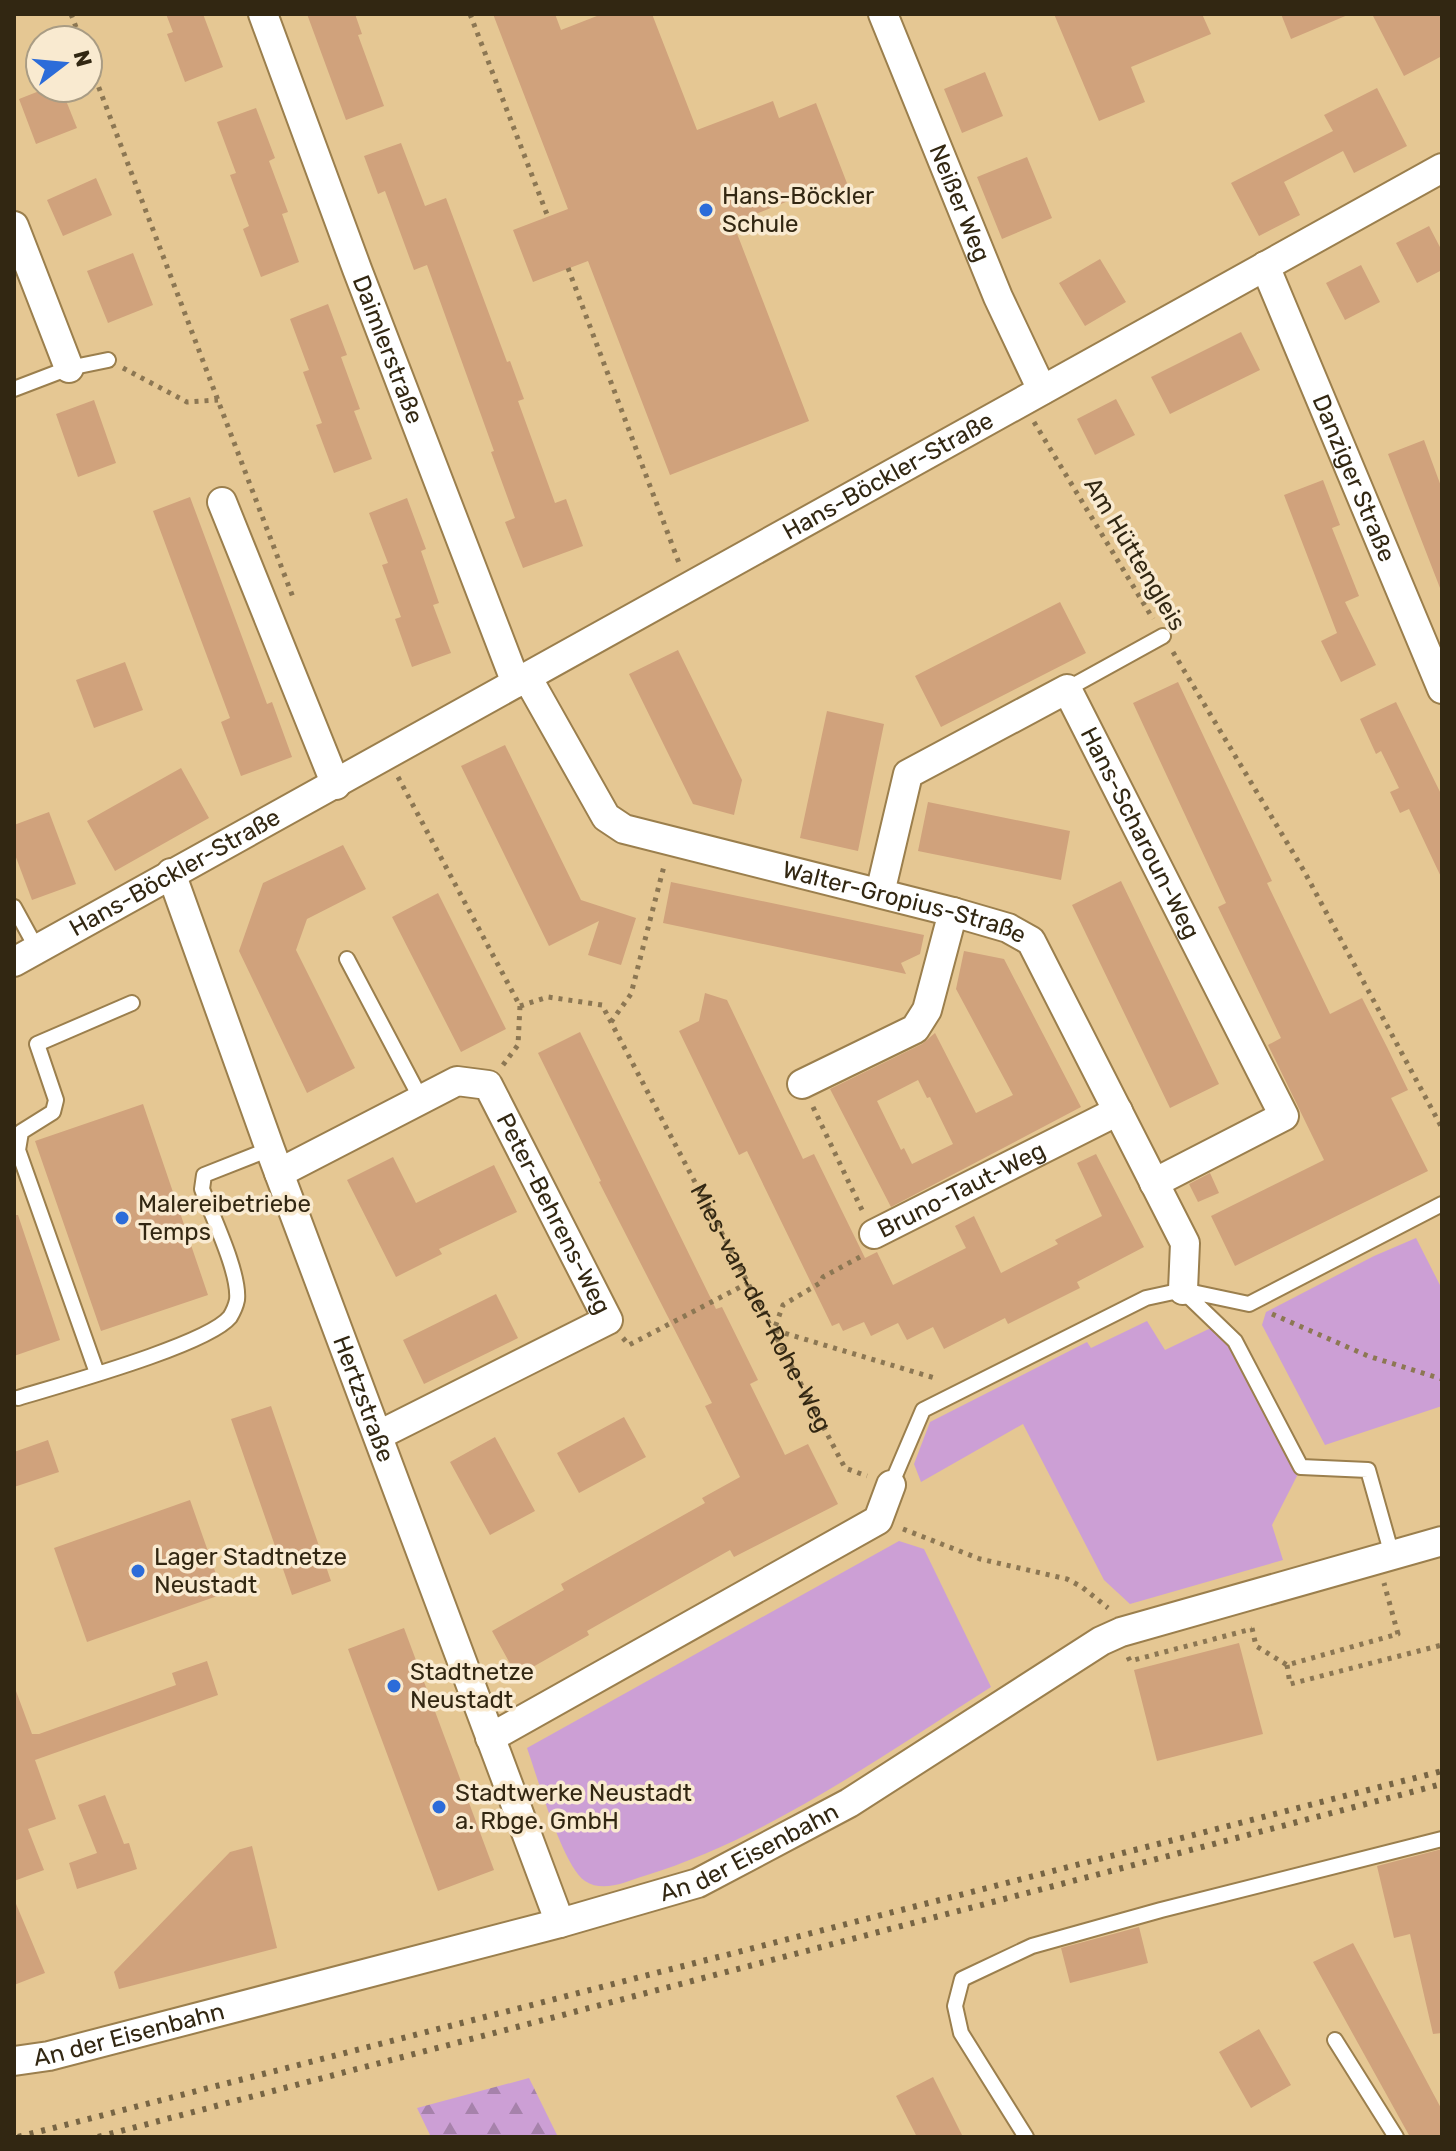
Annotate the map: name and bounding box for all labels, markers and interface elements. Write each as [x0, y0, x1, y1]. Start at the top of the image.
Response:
north arrow [24, 24, 104, 104]
text: N [68, 47, 98, 70]
street label: Neißer Weg [923, 140, 996, 266]
place label: Hans-Böckler Schule [722, 182, 874, 238]
marker: Hans-Böckler Schule [697, 201, 715, 219]
street label: Daimlerstraße [347, 271, 429, 428]
street label: Danziger Straße [1306, 390, 1401, 566]
street label: Hans-Böckler-Straße [778, 406, 998, 546]
street label: Am Hüttengleis [1078, 473, 1192, 635]
street label: Hans-Scharoun-Weg [1075, 722, 1206, 943]
street label: Hans-Böckler-Straße [65, 803, 285, 942]
street label: Walter-Gropius-Straße [780, 856, 1031, 949]
street label: Peter-Behrens-Weg [491, 1108, 617, 1319]
street label: Bruno-Taut-Weg [873, 1136, 1050, 1244]
street label: Mies-van-der-Rohe-Weg [684, 1179, 838, 1437]
place label: Malereibetriebe Temps [138, 1190, 311, 1246]
marker: Malereibetriebe Temps [113, 1209, 131, 1227]
street label: Hertzstraße [327, 1332, 400, 1466]
place label: Lager Stadtnetze Neustadt [154, 1543, 347, 1599]
marker: Lager Stadtnetze Neustadt [129, 1562, 147, 1580]
place label: Stadtnetze Neustadt [410, 1658, 534, 1714]
marker: Stadtnetze Neustadt [385, 1677, 403, 1695]
place label: Stadtwerke Neustadt a. Rbge. GmbH [455, 1779, 692, 1835]
street label: An der Eisenbahn [657, 1797, 843, 1907]
marker: Stadtwerke Neustadt a. Rbge. GmbH [430, 1798, 448, 1816]
street label: An der Eisenbahn [32, 1997, 227, 2072]

